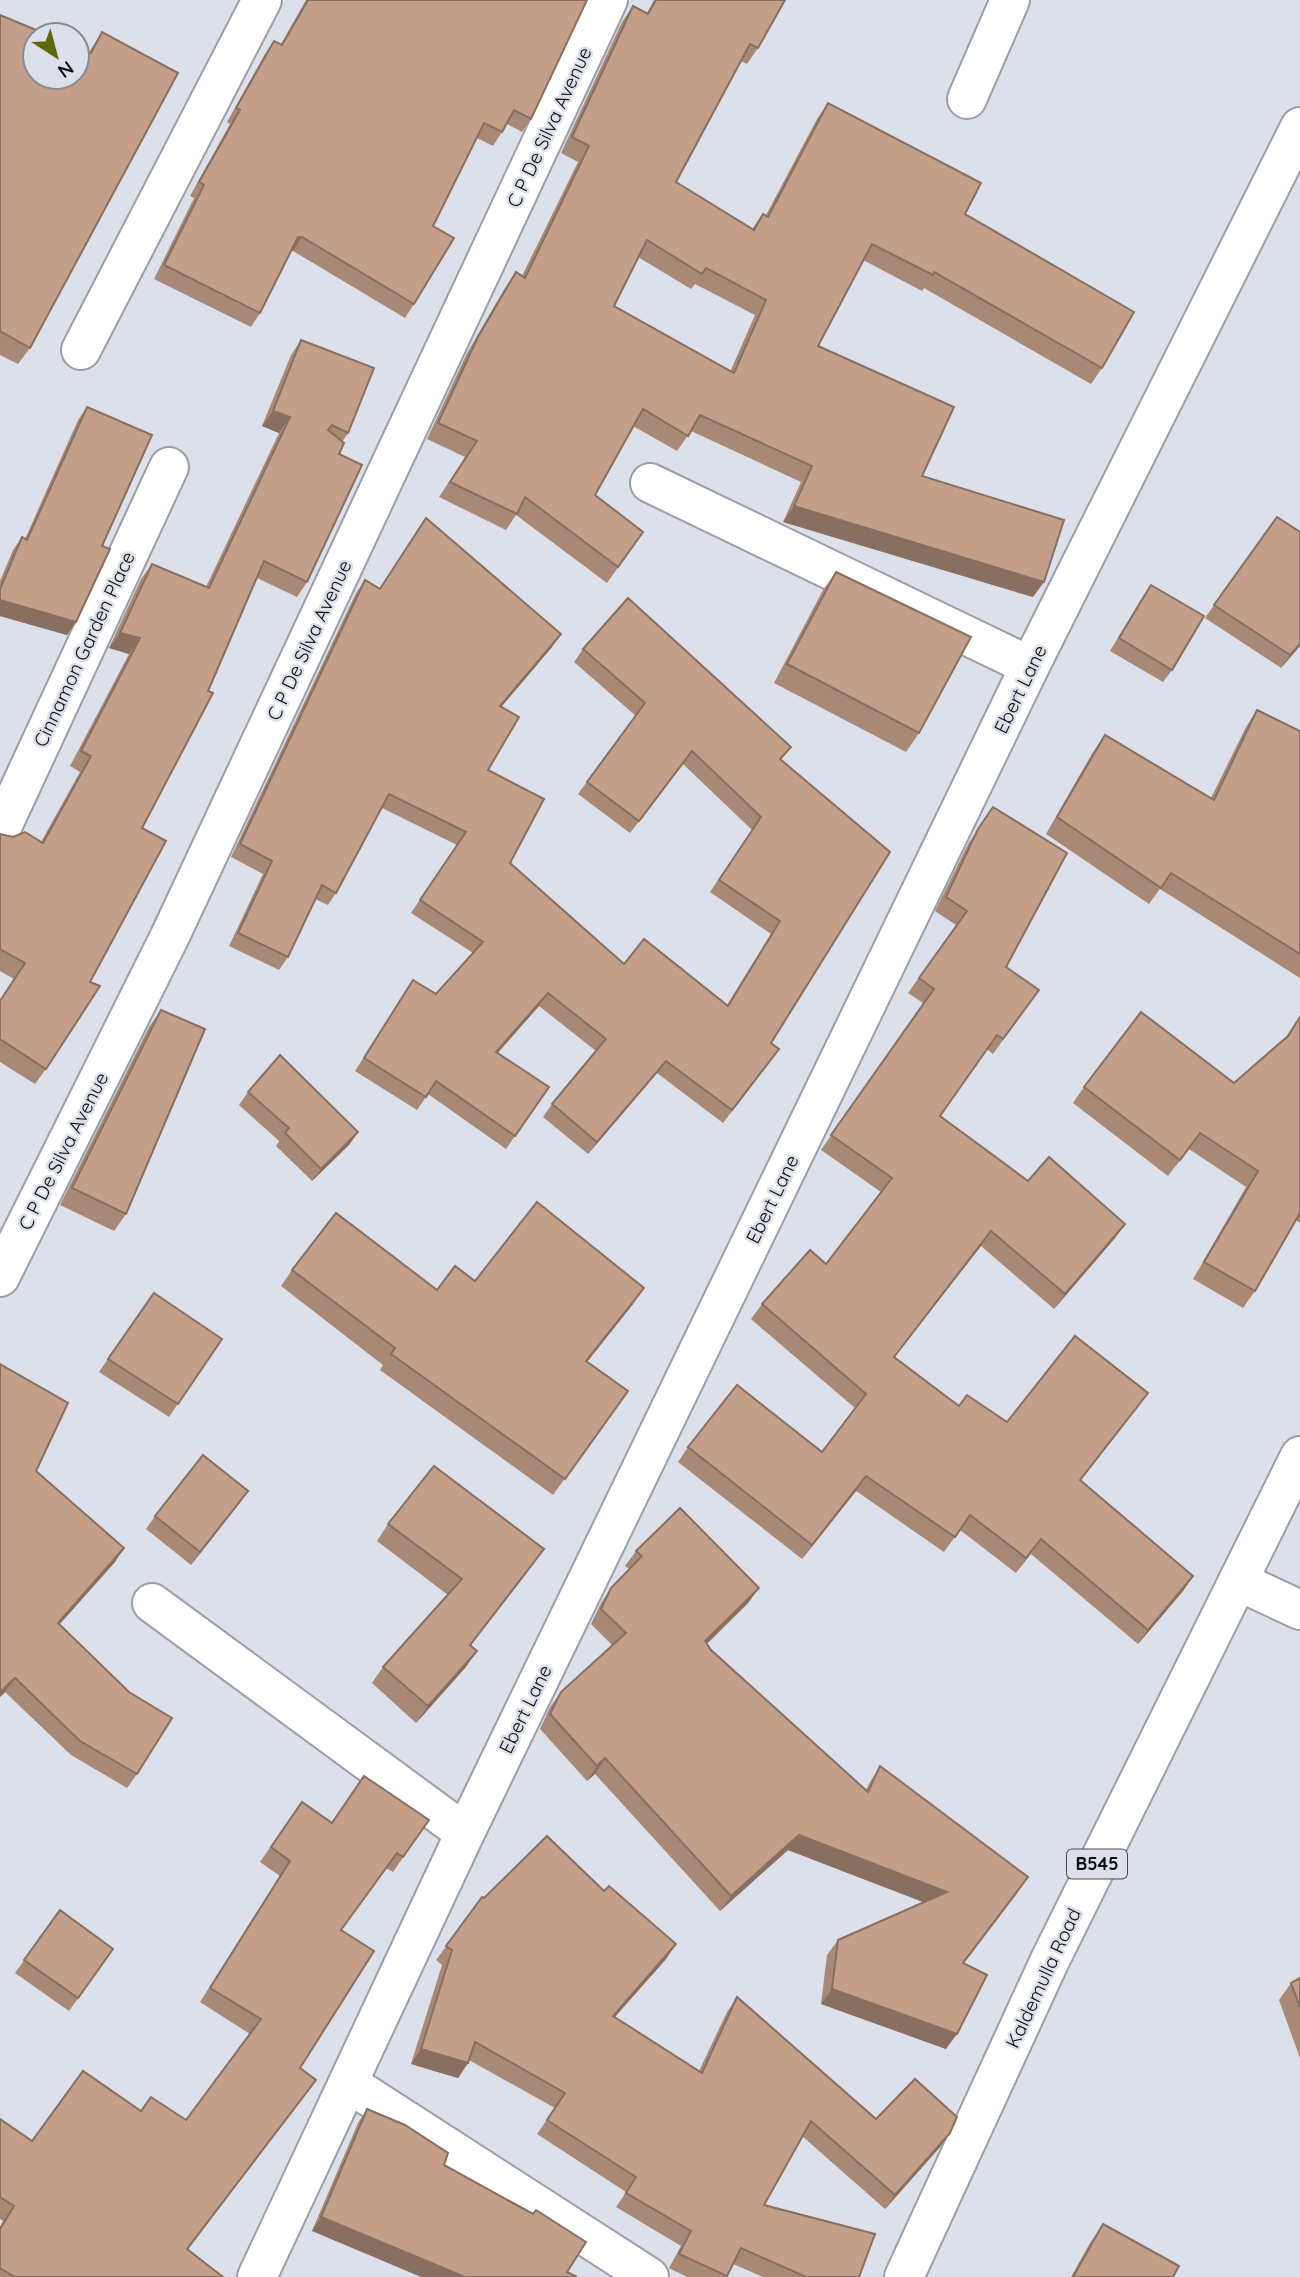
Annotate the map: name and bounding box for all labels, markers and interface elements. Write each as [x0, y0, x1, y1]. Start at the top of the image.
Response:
north arrow [21, 21, 91, 91]
street label: C P De Silva Avenue [501, 43, 597, 211]
text: N [53, 56, 79, 84]
street label: Cinnamon Garden Place [28, 547, 140, 751]
street label: C P De Silva Avenue [261, 556, 357, 724]
street label: Ebert Lane [988, 641, 1052, 737]
street label: C P De Silva Avenue [13, 1068, 113, 1234]
street label: Ebert Lane [740, 1151, 804, 1247]
street label: Ebert Lane [493, 1661, 557, 1757]
road number: B545 [1067, 1850, 1127, 1878]
street label: Kaldemulla Road [1000, 1904, 1086, 2052]

